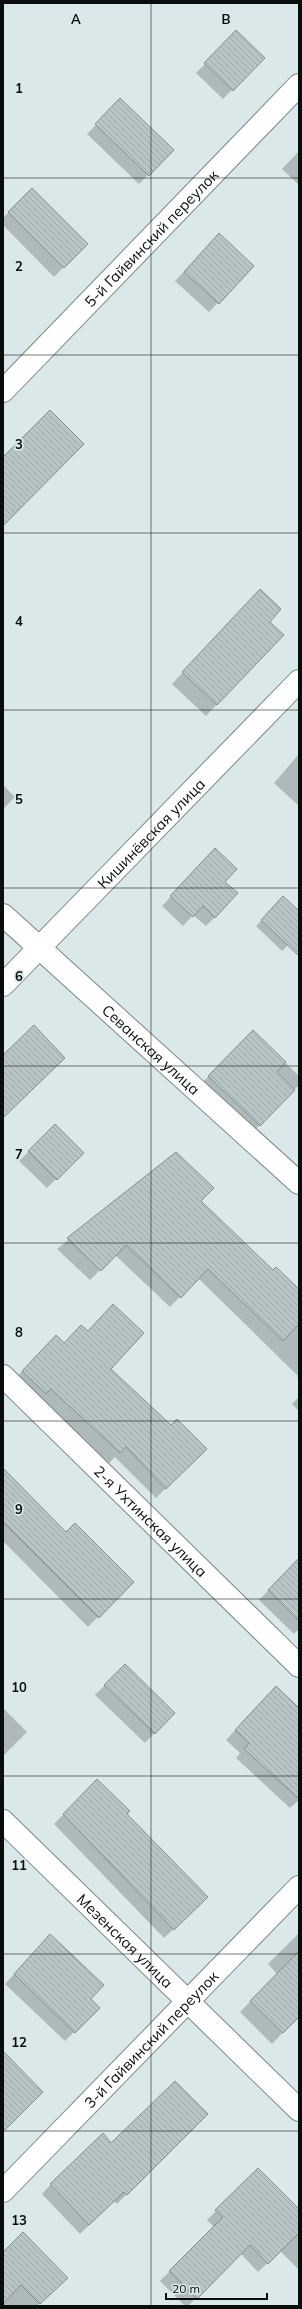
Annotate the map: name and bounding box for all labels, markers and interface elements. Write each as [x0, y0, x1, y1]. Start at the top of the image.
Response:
text: A [71, 11, 81, 27]
text: B [222, 11, 231, 27]
text: 1 [15, 80, 23, 96]
street label: 5-й Гайвинский переулок [80, 164, 223, 311]
text: 2 [15, 258, 23, 274]
text: 3 [15, 436, 23, 452]
text: 4 [15, 613, 23, 629]
street label: Кишинёвская улица [93, 774, 209, 892]
text: 5 [15, 791, 23, 807]
text: 6 [15, 968, 23, 984]
street label: Севанская улица [98, 1000, 204, 1098]
text: 7 [15, 1146, 23, 1162]
text: 8 [15, 1324, 23, 1340]
street label: 2-я Ухтинская улица [90, 1461, 212, 1581]
text: 9 [15, 1501, 23, 1517]
text: 10 [11, 1679, 27, 1695]
text: 11 [11, 1857, 27, 1873]
street label: Мезенская улица [73, 1889, 177, 1992]
street label: 3-й Гайвинский переулок [80, 1966, 223, 2112]
text: 12 [11, 2034, 27, 2050]
text: 13 [11, 2212, 27, 2228]
scale bar [166, 2275, 267, 2301]
text: 20 m [172, 2281, 200, 2296]

